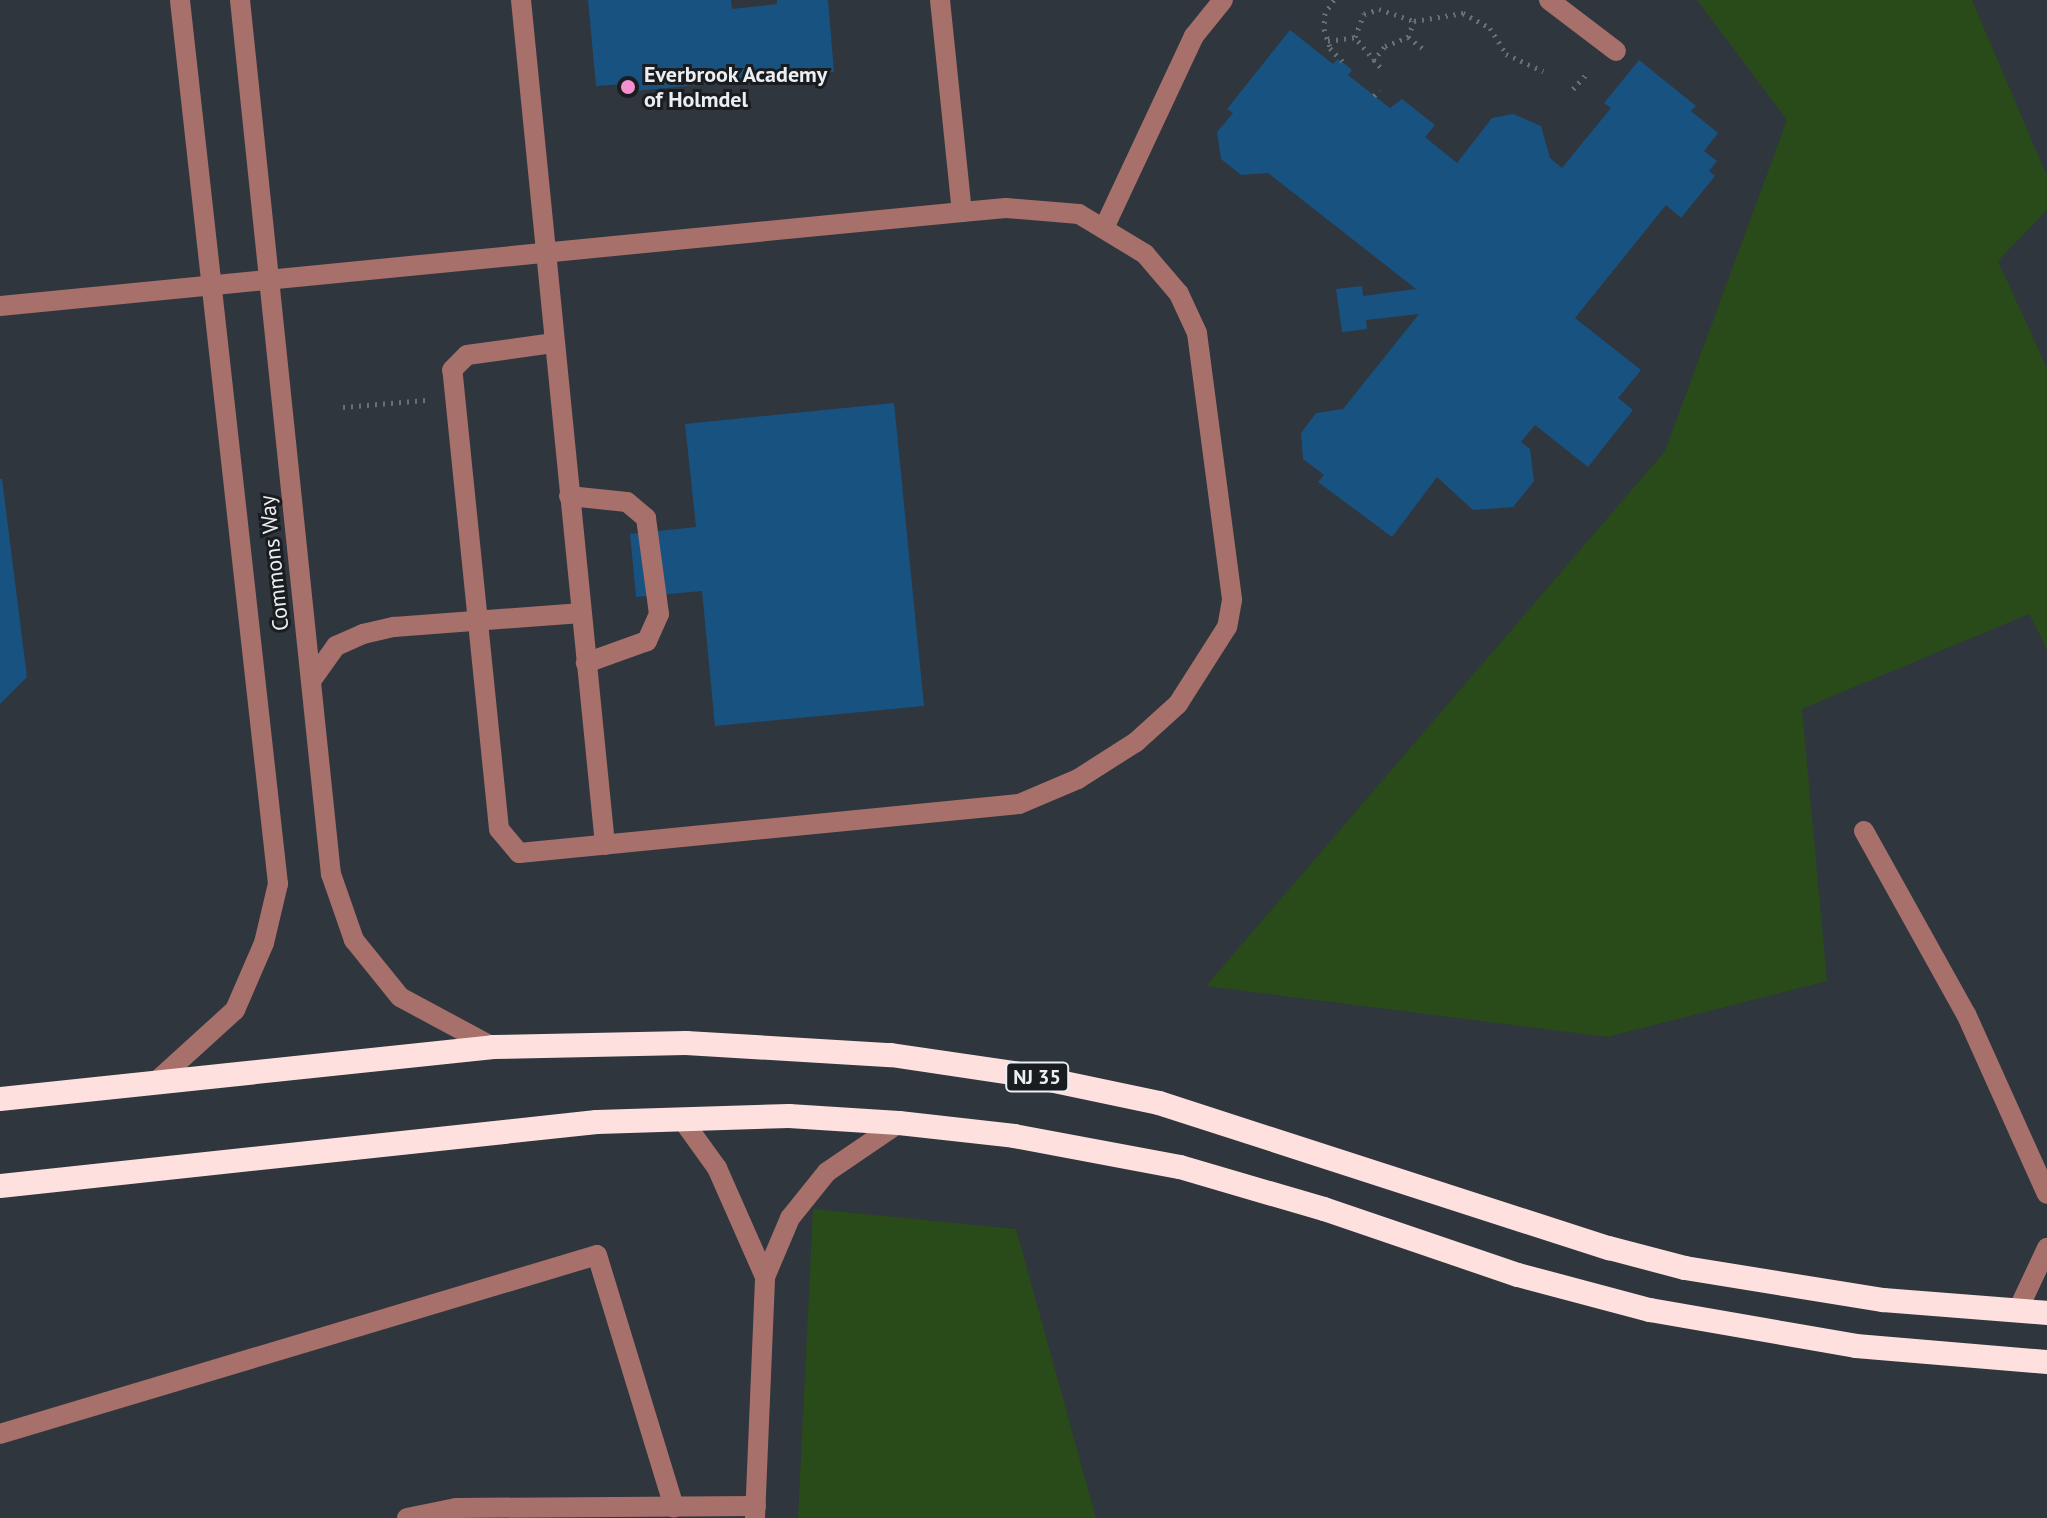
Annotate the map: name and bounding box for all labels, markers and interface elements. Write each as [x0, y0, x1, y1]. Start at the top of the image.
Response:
place label: Everbrook Academy of Holmdel [644, 61, 829, 112]
marker: Everbrook Academy of Holmdel [619, 78, 637, 96]
street label: Commons Way [254, 494, 294, 632]
road number: NJ 35 [1005, 1061, 1069, 1093]

